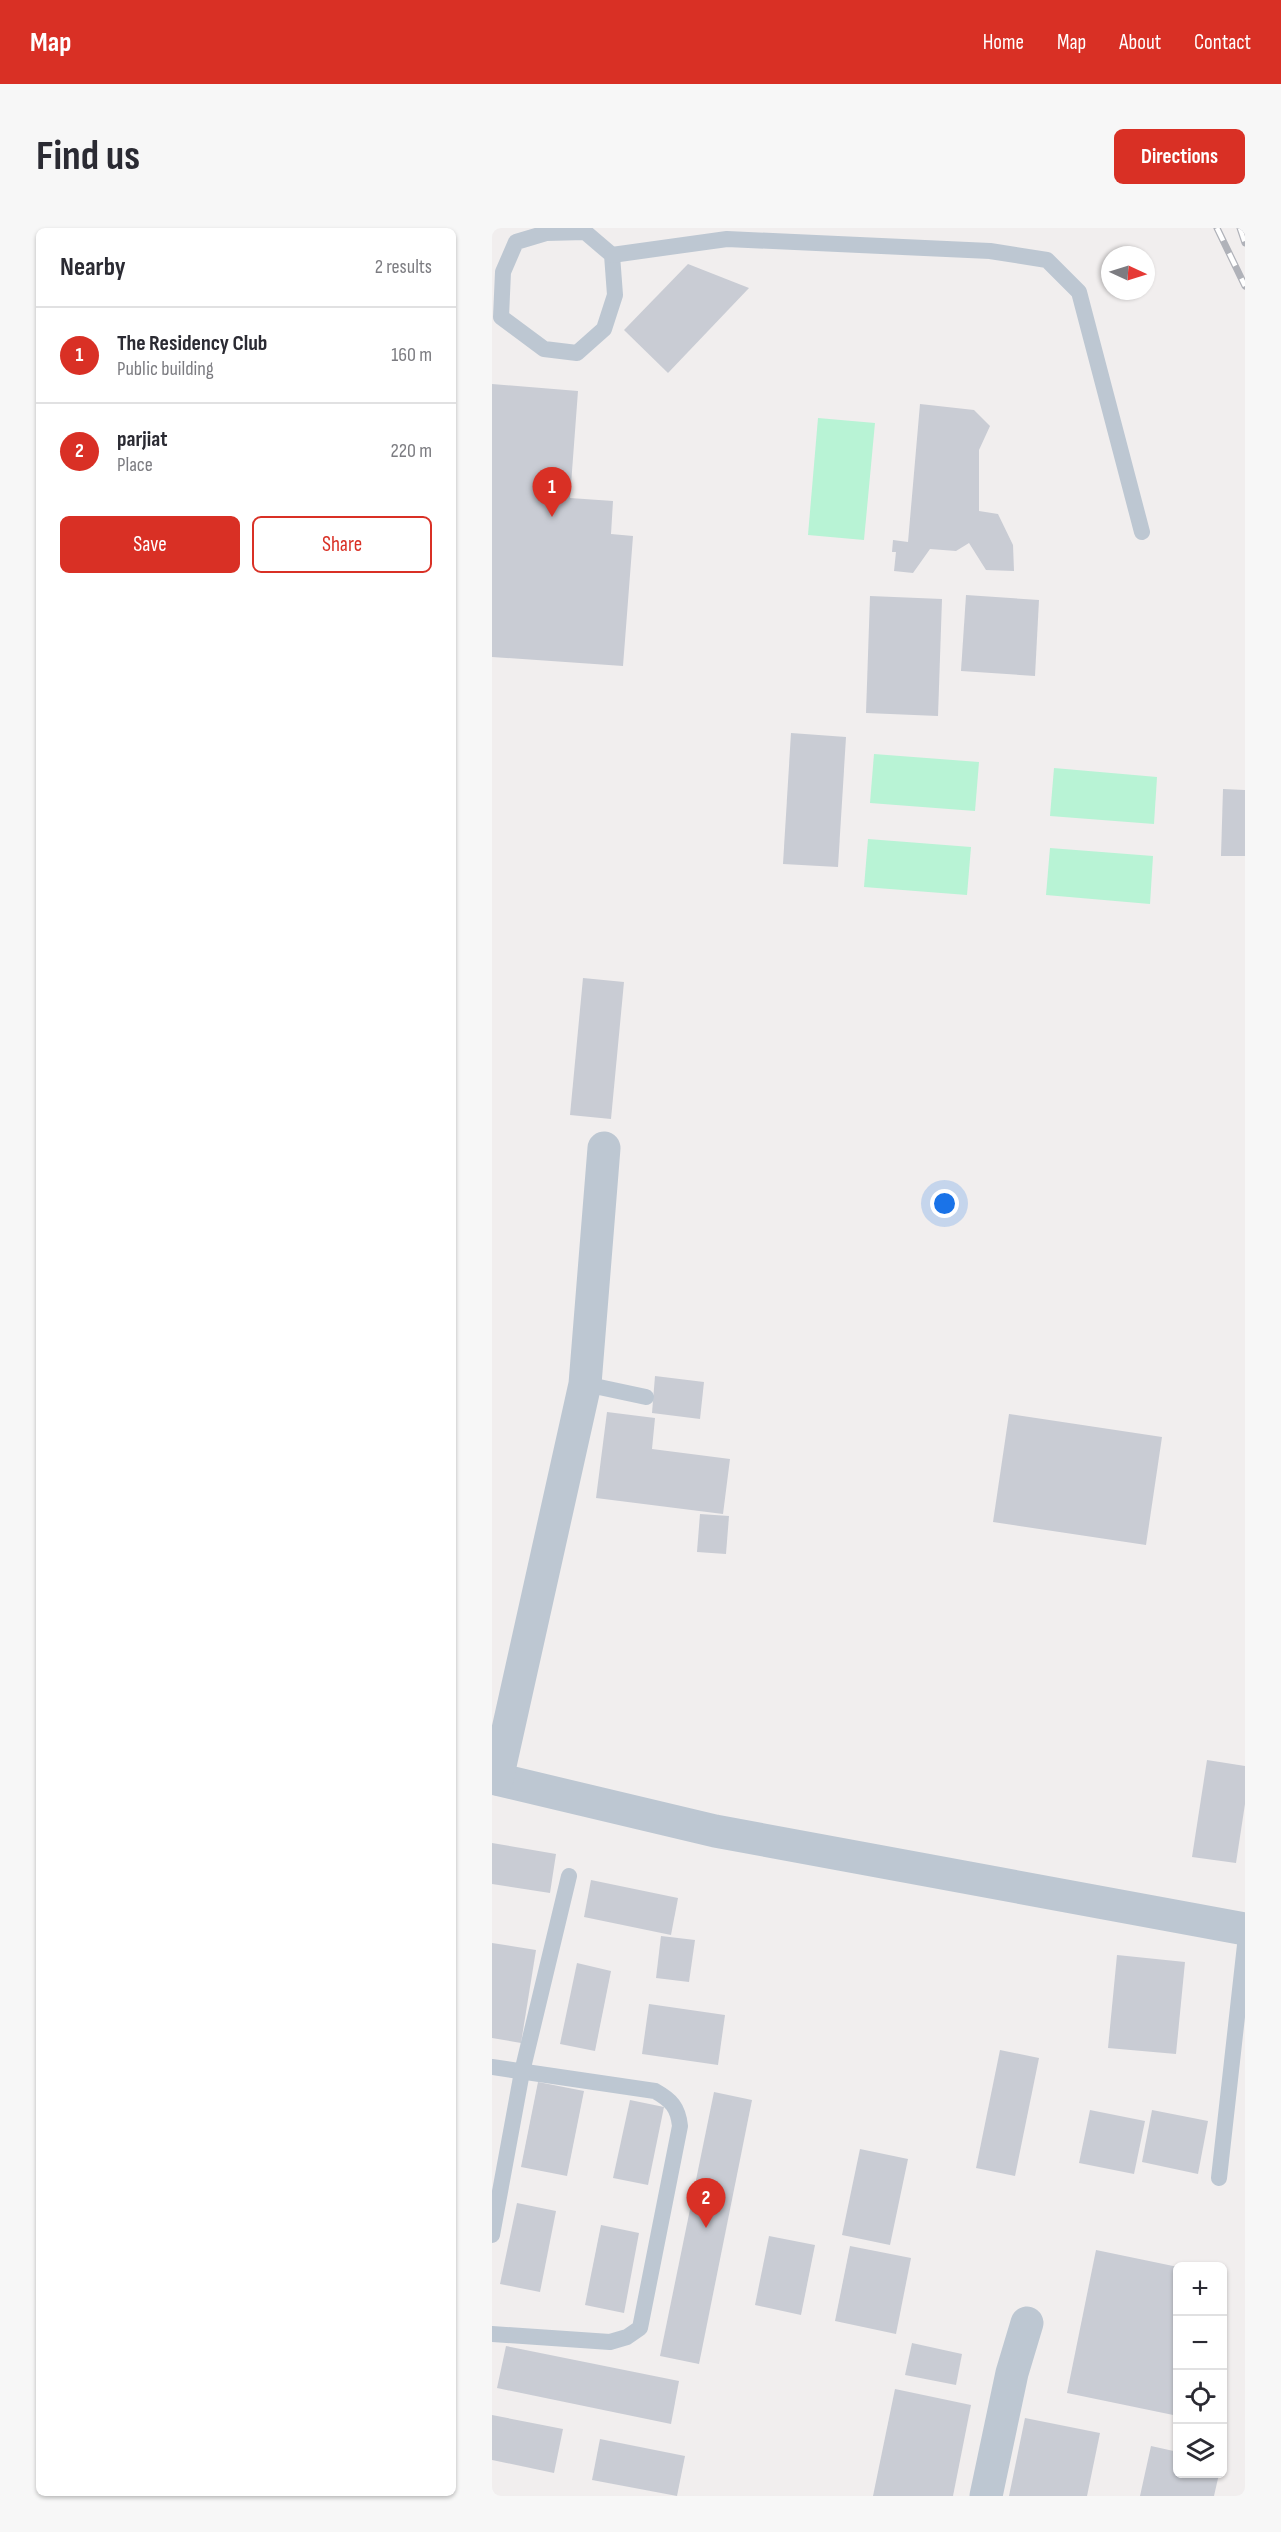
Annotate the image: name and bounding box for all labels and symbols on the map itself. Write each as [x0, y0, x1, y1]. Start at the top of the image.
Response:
north arrow [1101, 246, 1155, 300]
pin: 1 [532, 468, 572, 517]
your location [930, 1189, 959, 1218]
pin: 2 [686, 2178, 726, 2228]

